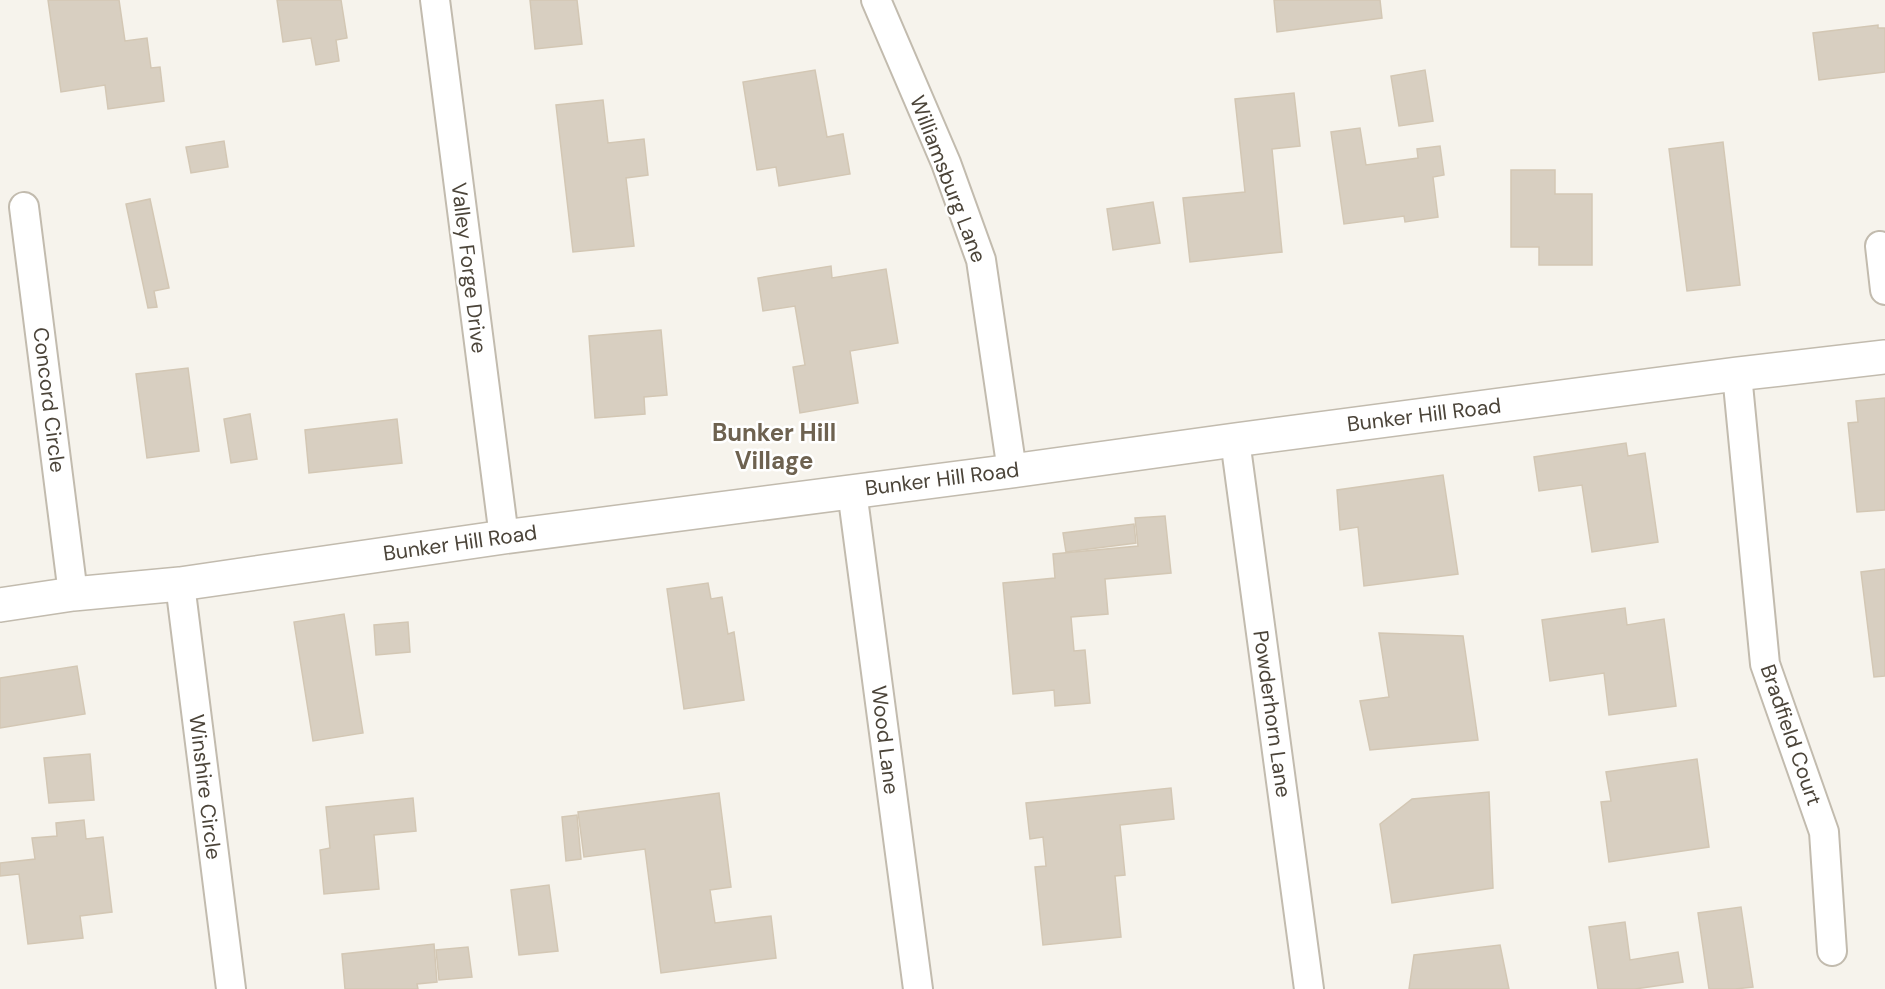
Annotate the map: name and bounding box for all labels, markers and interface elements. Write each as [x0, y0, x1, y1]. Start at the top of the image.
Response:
street label: Williamsburg Lane [903, 91, 993, 267]
street label: Valley Forge Drive [445, 181, 493, 355]
street label: Concord Circle [26, 326, 72, 474]
street label: Bunker Hill Road [1345, 392, 1503, 438]
district label: Bunker Hill Village [712, 417, 836, 476]
street label: Bunker Hill Road [863, 456, 1021, 502]
street label: Bunker Hill Road [381, 518, 539, 568]
street label: Powderhorn Lane [1246, 629, 1298, 799]
street label: Bradfield Court [1754, 661, 1828, 809]
street label: Wood Lane [864, 684, 906, 796]
street label: Winshire Circle [182, 713, 228, 861]

